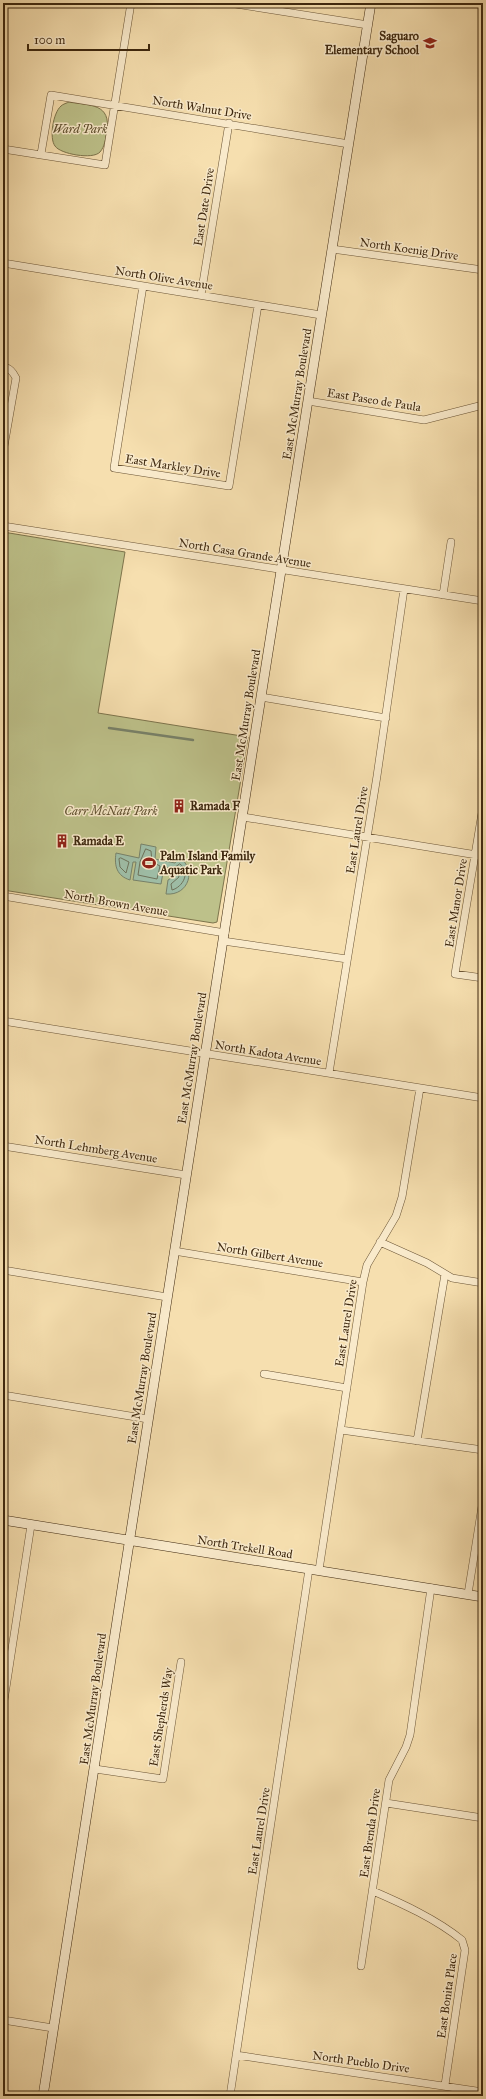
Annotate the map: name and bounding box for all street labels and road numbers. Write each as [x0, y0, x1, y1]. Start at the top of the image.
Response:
street label: North Walnut Drive [151, 93, 253, 123]
street label: East Date Drive [191, 167, 217, 247]
street label: North Koenig Drive [359, 235, 459, 264]
street label: North Olive Avenue [114, 263, 214, 293]
street label: East McMurray Boulevard [280, 327, 314, 461]
street label: East Paseo de Paula [326, 386, 423, 414]
street label: East Markley Drive [124, 452, 222, 480]
street label: North Casa Grande Avenue [178, 536, 312, 570]
street label: East McMurray Boulevard [229, 648, 263, 782]
street label: East Laurel Drive [343, 785, 371, 875]
street label: East Manor Drive [442, 858, 470, 948]
street label: North Brown Avenue [63, 887, 169, 919]
street label: East McMurray Boulevard [175, 991, 209, 1125]
street label: North Kadota Avenue [214, 1038, 322, 1068]
street label: North Lehmberg Avenue [33, 1132, 158, 1167]
street label: North Gilbert Avenue [216, 1240, 324, 1270]
street label: East Laurel Drive [332, 1278, 360, 1368]
street label: East McMurray Boulevard [125, 1311, 159, 1445]
street label: North Trekell Road [196, 1533, 294, 1561]
street label: East McMurray Boulevard [77, 1632, 109, 1766]
street label: East Shepherds Way [146, 1666, 176, 1767]
street label: East Laurel Drive [245, 1786, 273, 1876]
street label: East Brenda Drive [357, 1787, 383, 1879]
street label: East Bonita Place [434, 1953, 460, 2039]
street label: North Pueblo Drive [312, 2048, 410, 2076]

